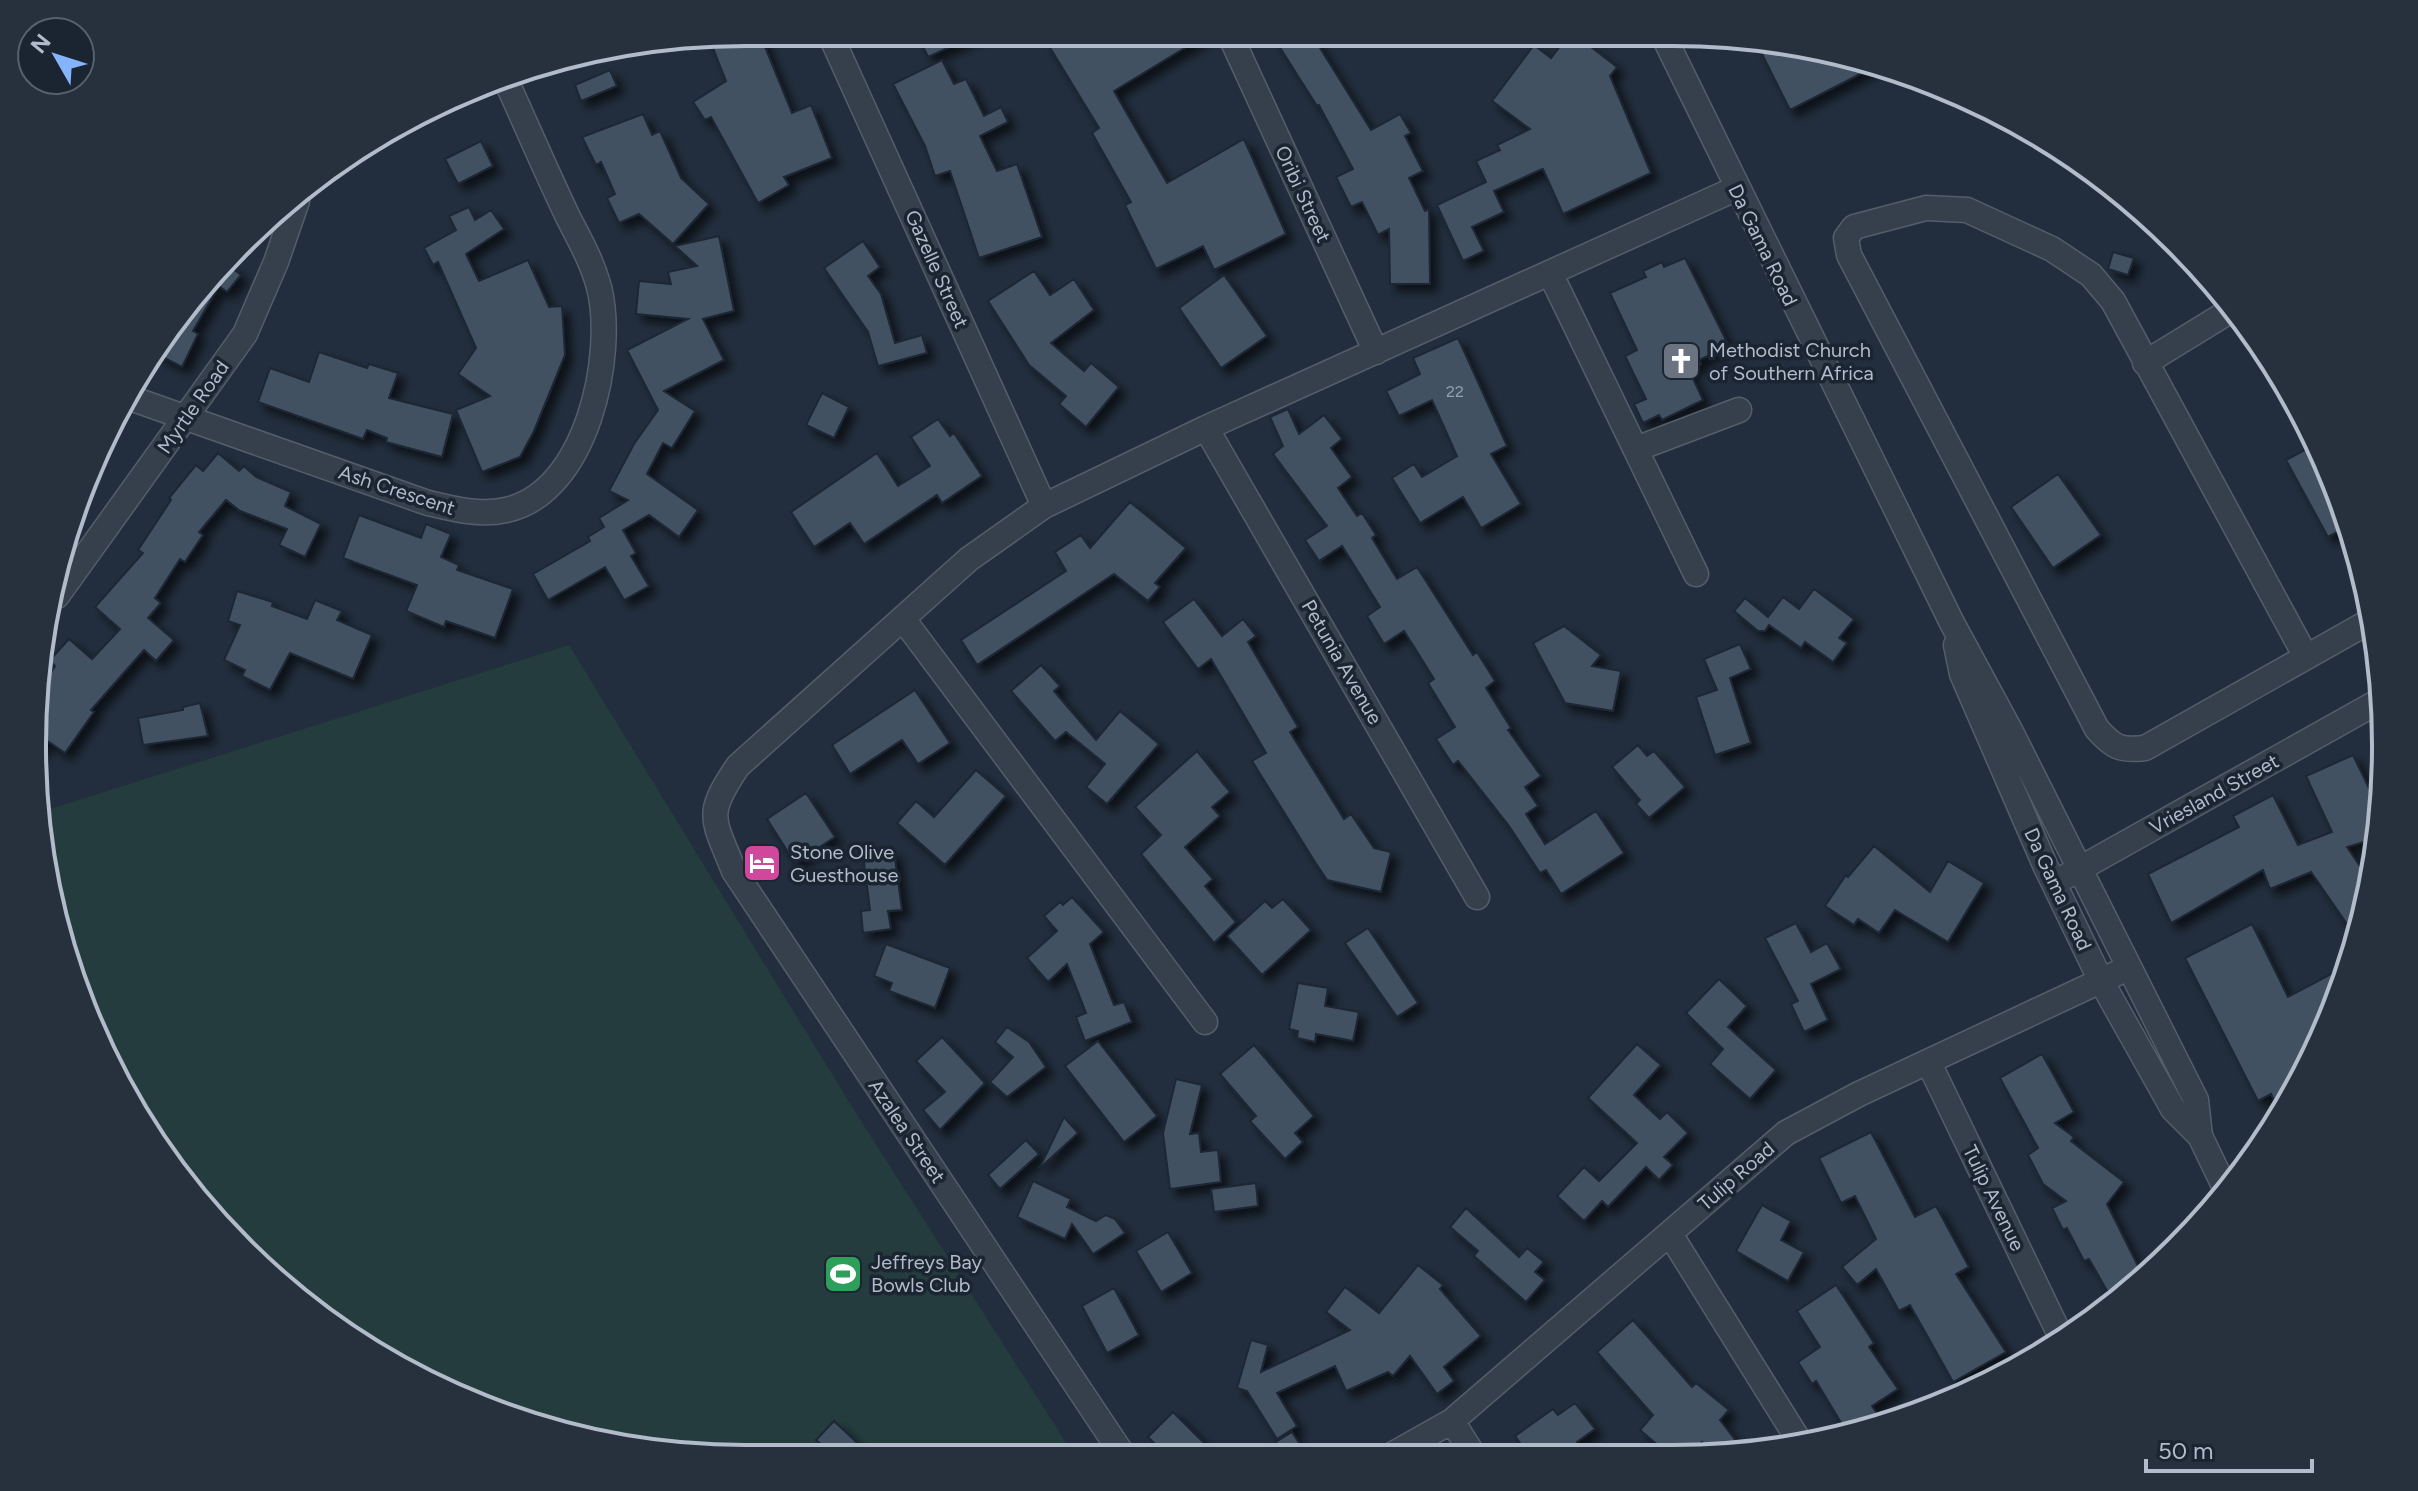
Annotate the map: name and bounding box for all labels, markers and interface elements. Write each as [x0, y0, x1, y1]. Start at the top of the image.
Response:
north arrow [16, 16, 96, 96]
text: N [25, 29, 57, 59]
street label: Oribi Street [1270, 142, 1336, 246]
street label: Da Gama Road [1723, 180, 1803, 310]
street label: Gazelle Street [900, 206, 974, 332]
place label: Methodist Church of Southern Africa [1709, 338, 1874, 385]
church icon: Methodist Church of Southern Africa [1660, 340, 1702, 382]
street label: Myrtle Road [152, 356, 234, 458]
house number: 22 [1446, 382, 1464, 401]
street label: Ash Crescent [336, 460, 458, 520]
street label: Petunia Avenue [1297, 596, 1387, 729]
street label: Vriesland Street [2145, 749, 2283, 839]
street label: Da Gama Road [2019, 824, 2097, 954]
place label: Stone Olive Guesthouse [790, 840, 898, 887]
hotel icon: Stone Olive Guesthouse [741, 842, 783, 884]
street label: Azalea Street [863, 1075, 951, 1187]
street label: Tulip Road [1693, 1136, 1779, 1216]
street label: Tulip Avenue [1958, 1141, 2030, 1255]
place label: Jeffreys Bay Bowls Club [871, 1250, 982, 1297]
sports icon: Jeffreys Bay Bowls Club [822, 1253, 864, 1295]
scale bar [2146, 1423, 2312, 1473]
text: 50 m [2158, 1436, 2214, 1465]

